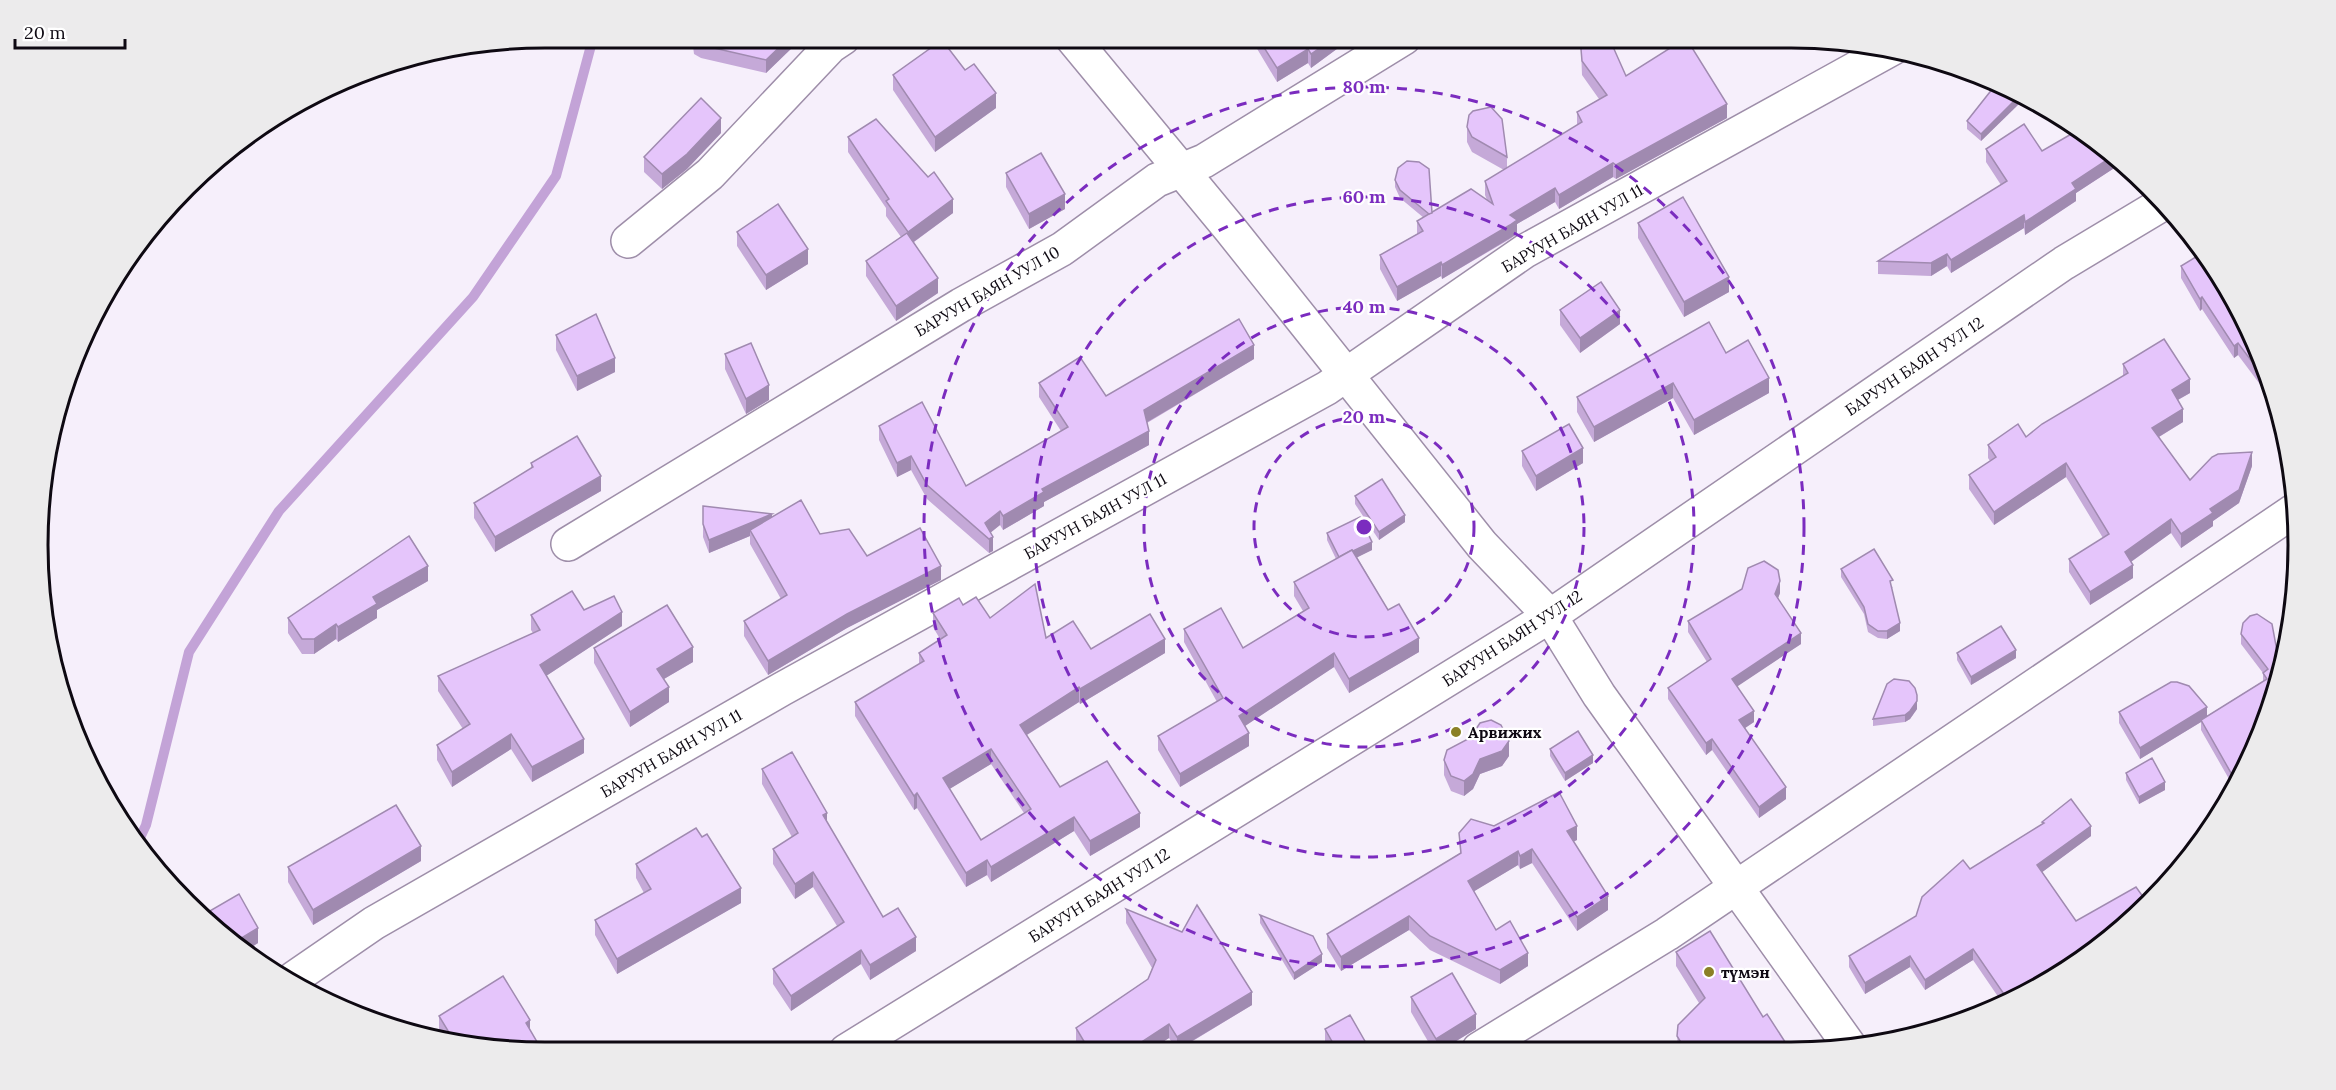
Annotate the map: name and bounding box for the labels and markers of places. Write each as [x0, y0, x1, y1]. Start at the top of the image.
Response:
centre of rings [1354, 517, 1374, 537]
place label: Арвижих [1468, 722, 1542, 742]
marker: Арвижих [1449, 725, 1463, 739]
place label: түмэн [1721, 962, 1770, 982]
marker: түмэн [1702, 965, 1716, 979]

